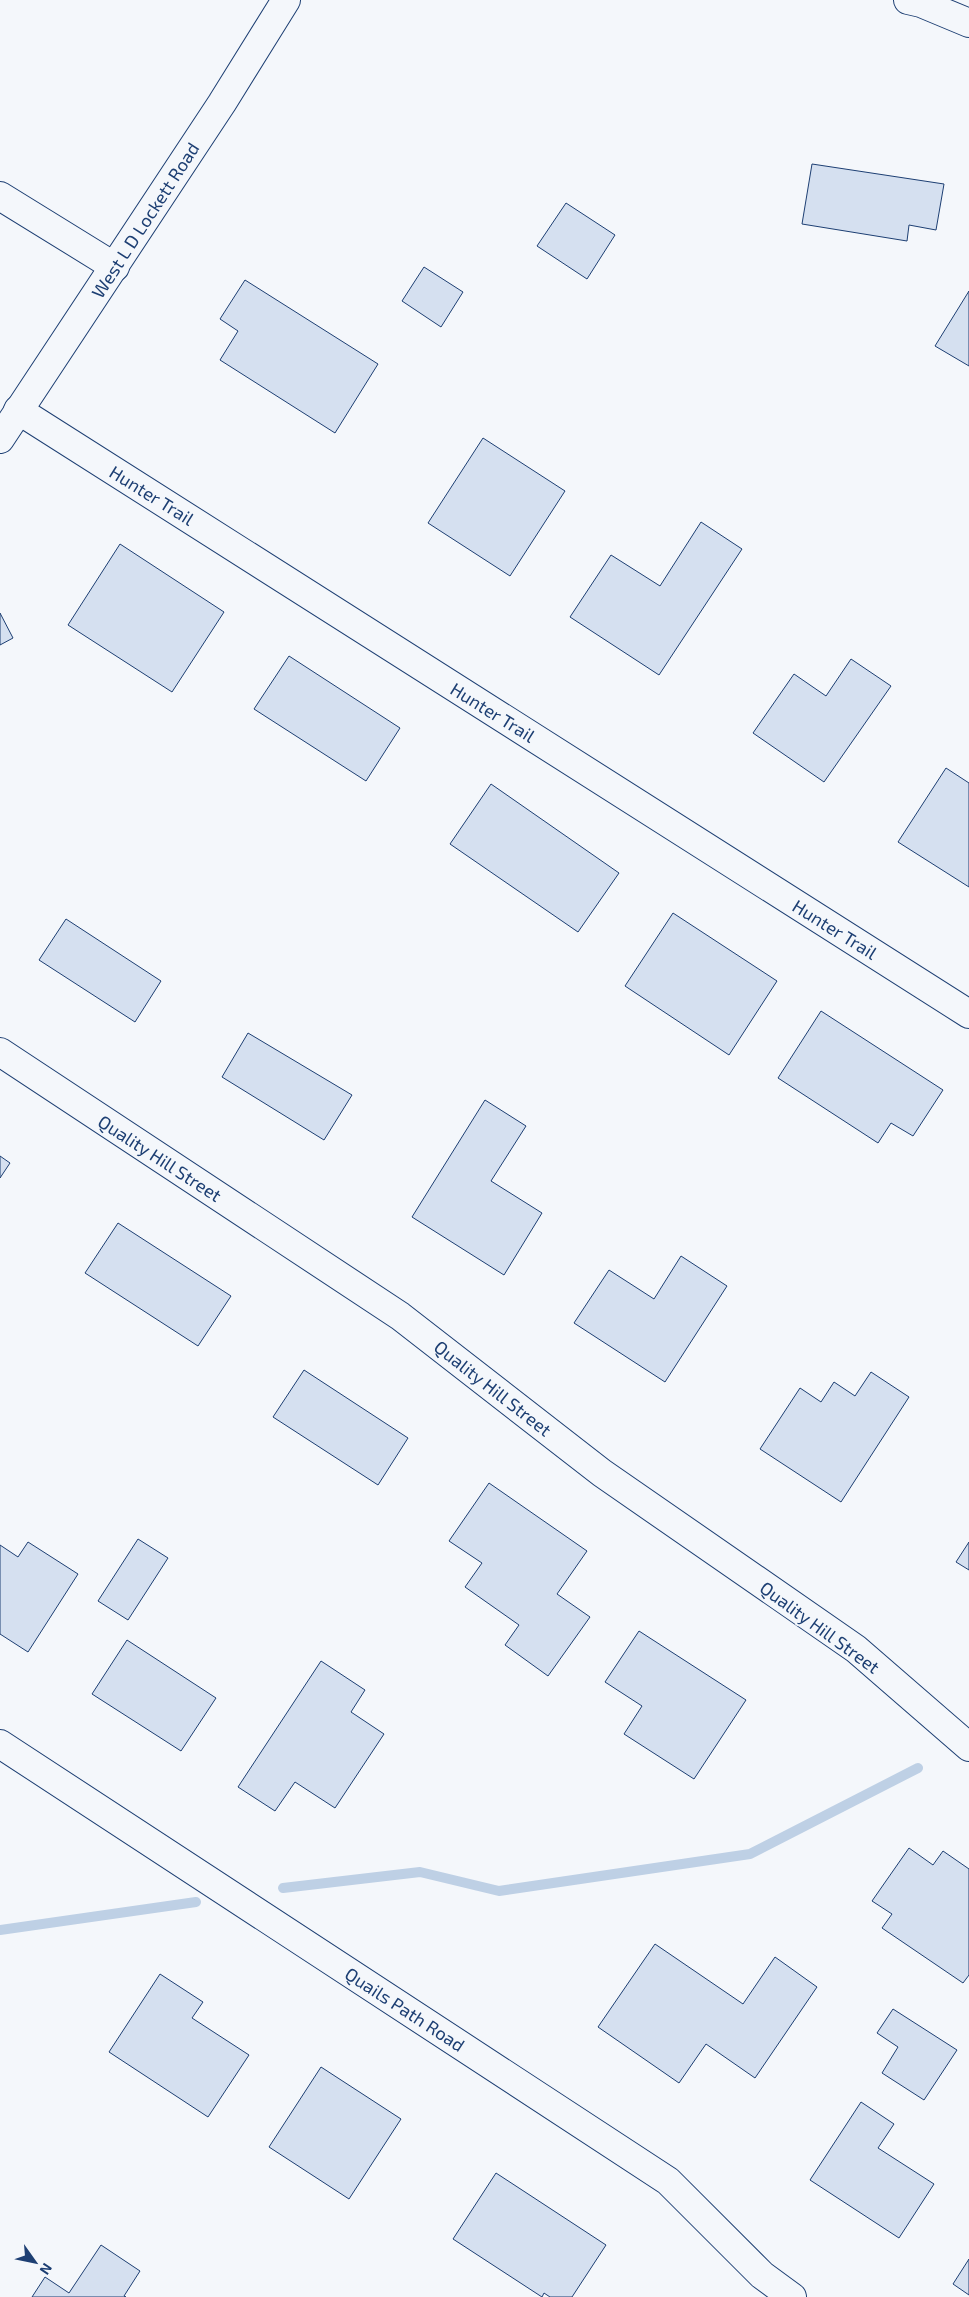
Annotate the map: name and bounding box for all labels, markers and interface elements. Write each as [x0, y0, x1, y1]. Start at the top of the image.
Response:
street label: West L D Lockett Road [86, 138, 204, 302]
street label: Hunter Trail [106, 460, 199, 530]
street label: Hunter Trail [447, 677, 540, 747]
street label: Hunter Trail [789, 894, 882, 964]
street label: Quality Hill Street [94, 1110, 226, 1206]
street label: Quality Hill Street [430, 1335, 556, 1441]
street label: Quality Hill Street [756, 1576, 884, 1678]
street label: Quails Path Road [341, 1962, 469, 2056]
north arrow [10, 2237, 60, 2287]
text: N [36, 2260, 56, 2278]

